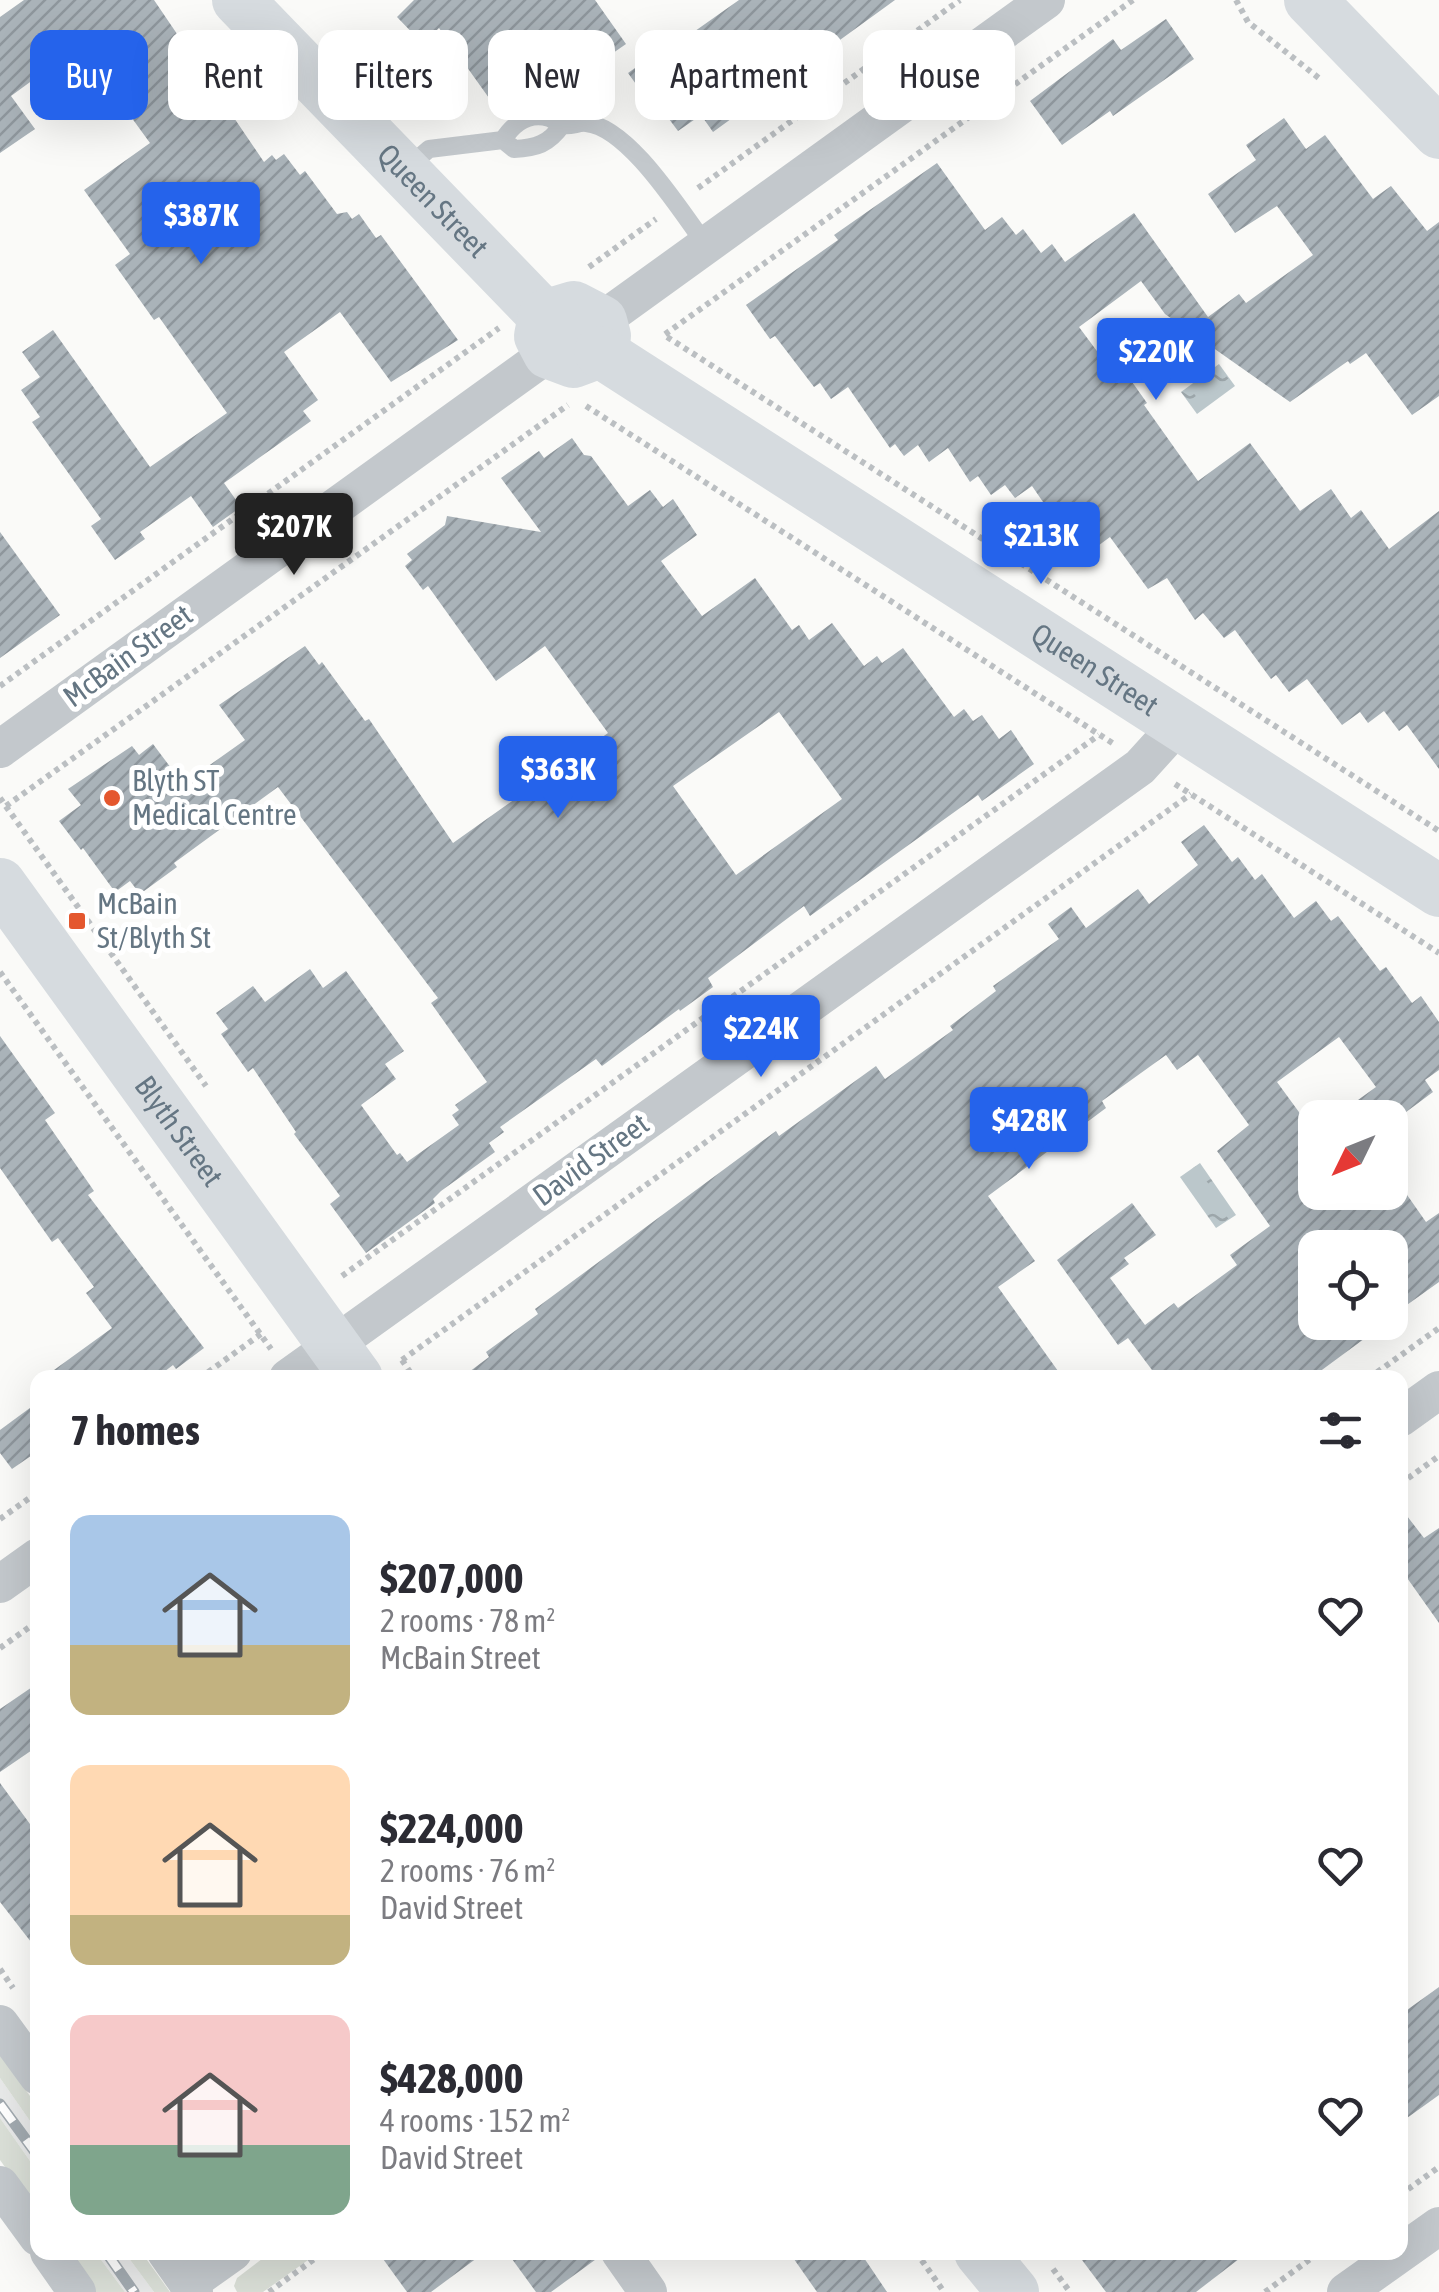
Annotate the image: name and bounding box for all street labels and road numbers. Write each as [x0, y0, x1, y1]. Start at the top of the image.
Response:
street label: Queen Street [371, 137, 496, 264]
street label: McBain Street [56, 597, 198, 713]
street label: Queen Street [1026, 616, 1165, 722]
street label: Blyth Street [128, 1069, 231, 1192]
street label: David Street [526, 1106, 655, 1212]

